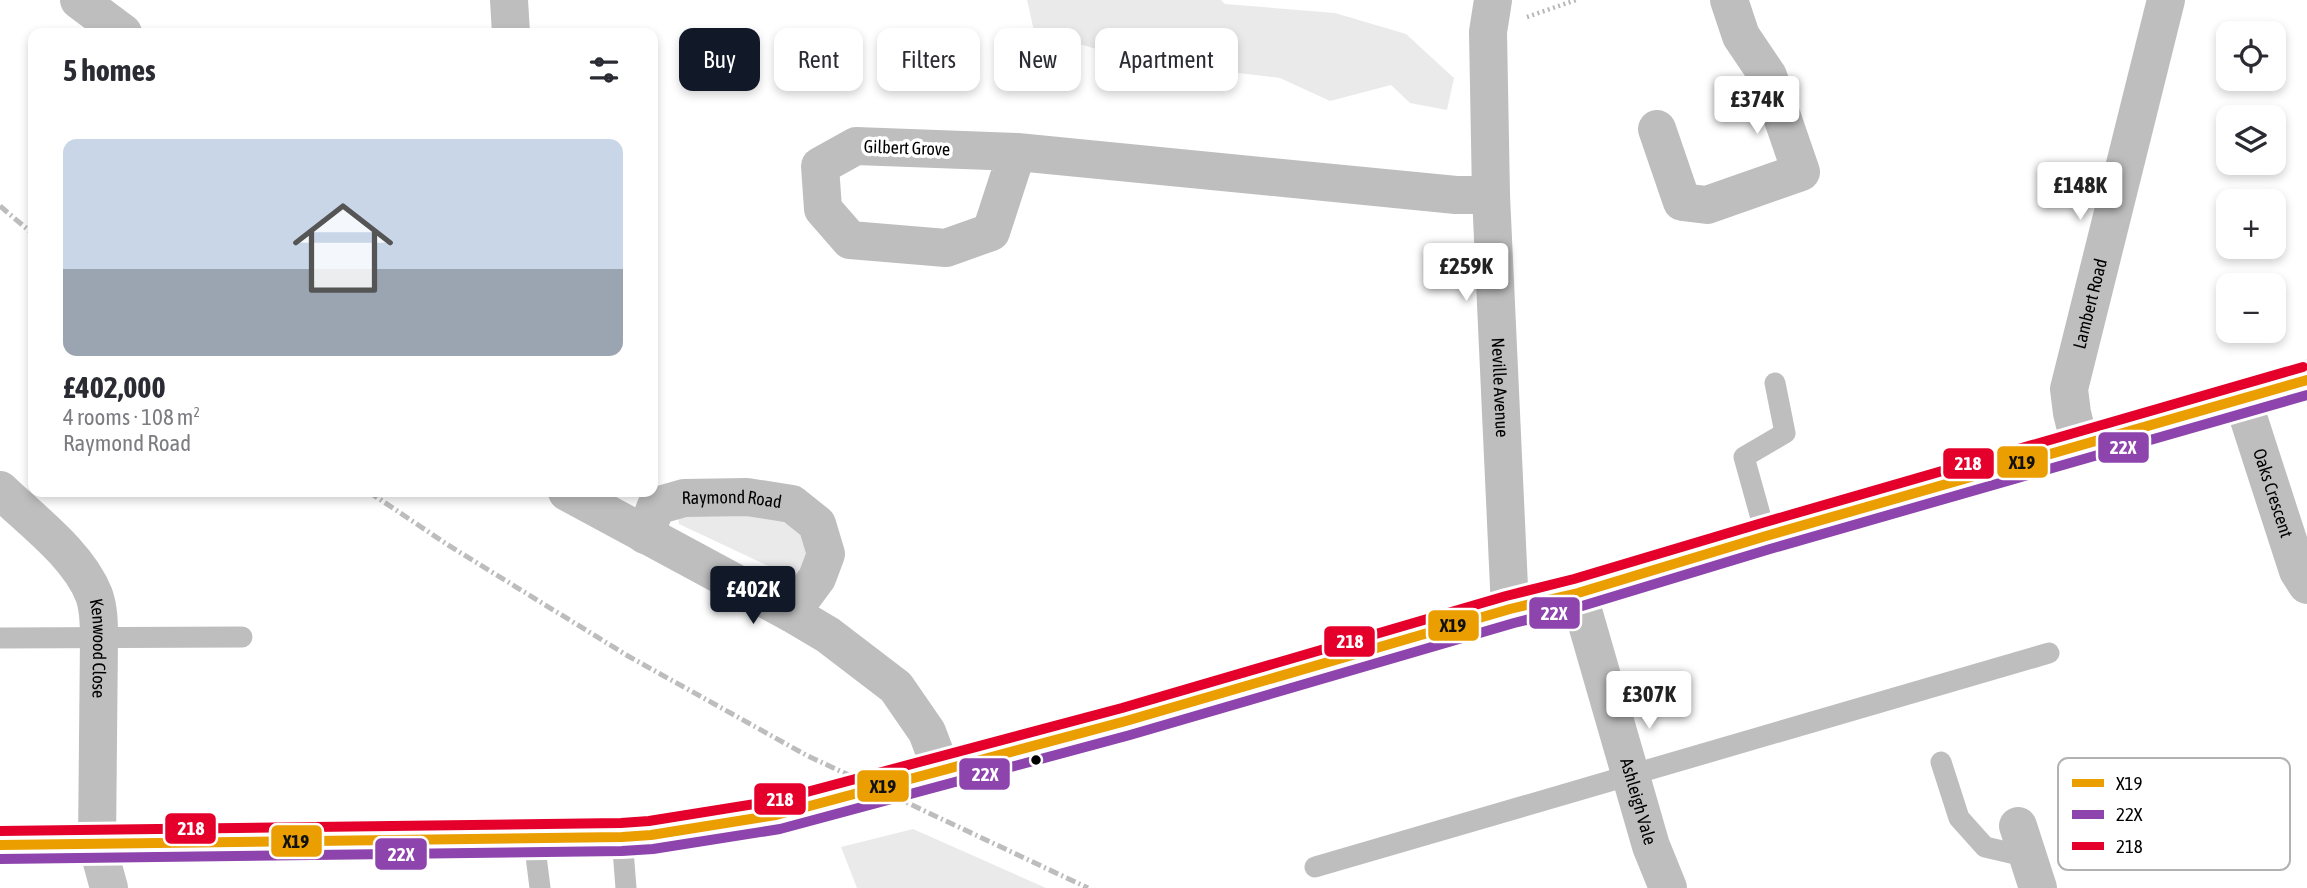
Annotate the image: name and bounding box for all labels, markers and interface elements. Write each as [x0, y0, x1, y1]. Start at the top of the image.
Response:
map controls [2216, 21, 2286, 343]
button: locate [2216, 21, 2286, 91]
chip: Buy [679, 28, 760, 91]
chip: Rent [774, 28, 863, 91]
chip: Filters [877, 28, 980, 91]
chip: New [994, 28, 1081, 91]
chip: Apartment [1095, 28, 1238, 91]
icon: filters [585, 51, 623, 89]
text: 5 homes [63, 53, 156, 87]
pin: £374K [1708, 76, 1806, 136]
text: £374K [1730, 86, 1784, 112]
button: layers [2216, 105, 2286, 175]
street label: Gilbert Grove [863, 135, 951, 160]
pin: £148K [2031, 162, 2129, 222]
text: £148K [2053, 172, 2107, 198]
icon: home [280, 185, 406, 311]
button: + [2216, 189, 2286, 259]
pin: £259K [1417, 244, 1515, 303]
text: £259K [1439, 253, 1493, 279]
street label: Lambert Road [2068, 256, 2111, 351]
button: − [2216, 273, 2286, 343]
street label: Neville Avenue [1488, 337, 1513, 438]
text: £402,000 [63, 370, 166, 404]
text: 4 rooms · 108 m² [63, 404, 200, 430]
text: Raymond Road [63, 430, 191, 456]
line badge: 22X [2097, 431, 2150, 464]
text: 22X [2110, 436, 2137, 458]
line badge: X19 [1996, 445, 2049, 479]
street label: Oaks Crescent [2249, 446, 2297, 540]
line badge: 218 [1942, 447, 1995, 480]
text: X19 [2008, 451, 2035, 473]
text: 218 [1955, 452, 1981, 474]
street label: Raymond Road [682, 486, 783, 512]
pin: £402K [704, 566, 802, 626]
text: £402K [726, 576, 780, 602]
street label: Kenwood Close [86, 596, 110, 698]
line badge: 22X [1528, 596, 1581, 630]
text: 22X [1541, 602, 1568, 624]
line badge: X19 [1427, 609, 1480, 642]
text: X19 [1439, 614, 1466, 636]
line badge: 218 [1323, 625, 1376, 658]
text: 218 [1337, 630, 1363, 652]
pin: £307K [1600, 672, 1698, 731]
text: £307K [1622, 681, 1676, 707]
unlabelled marker [1029, 753, 1043, 767]
street label: Ashleigh Vale [1616, 756, 1661, 847]
line badge: 22X [958, 757, 1011, 791]
legend [2058, 758, 2290, 870]
text: 22X [972, 763, 999, 785]
line badge: X19 [856, 769, 910, 803]
text: X19 [2116, 772, 2142, 794]
text: X19 [869, 775, 896, 797]
line badge: 218 [753, 782, 807, 816]
text: 218 [767, 788, 793, 810]
text: 22X [2116, 803, 2143, 825]
line badge: 218 [164, 812, 217, 845]
text: 218 [178, 817, 204, 839]
line badge: X19 [270, 824, 323, 858]
text: X19 [282, 830, 309, 852]
text: 218 [2116, 835, 2143, 857]
line badge: 22X [374, 837, 428, 871]
text: 22X [388, 843, 415, 865]

